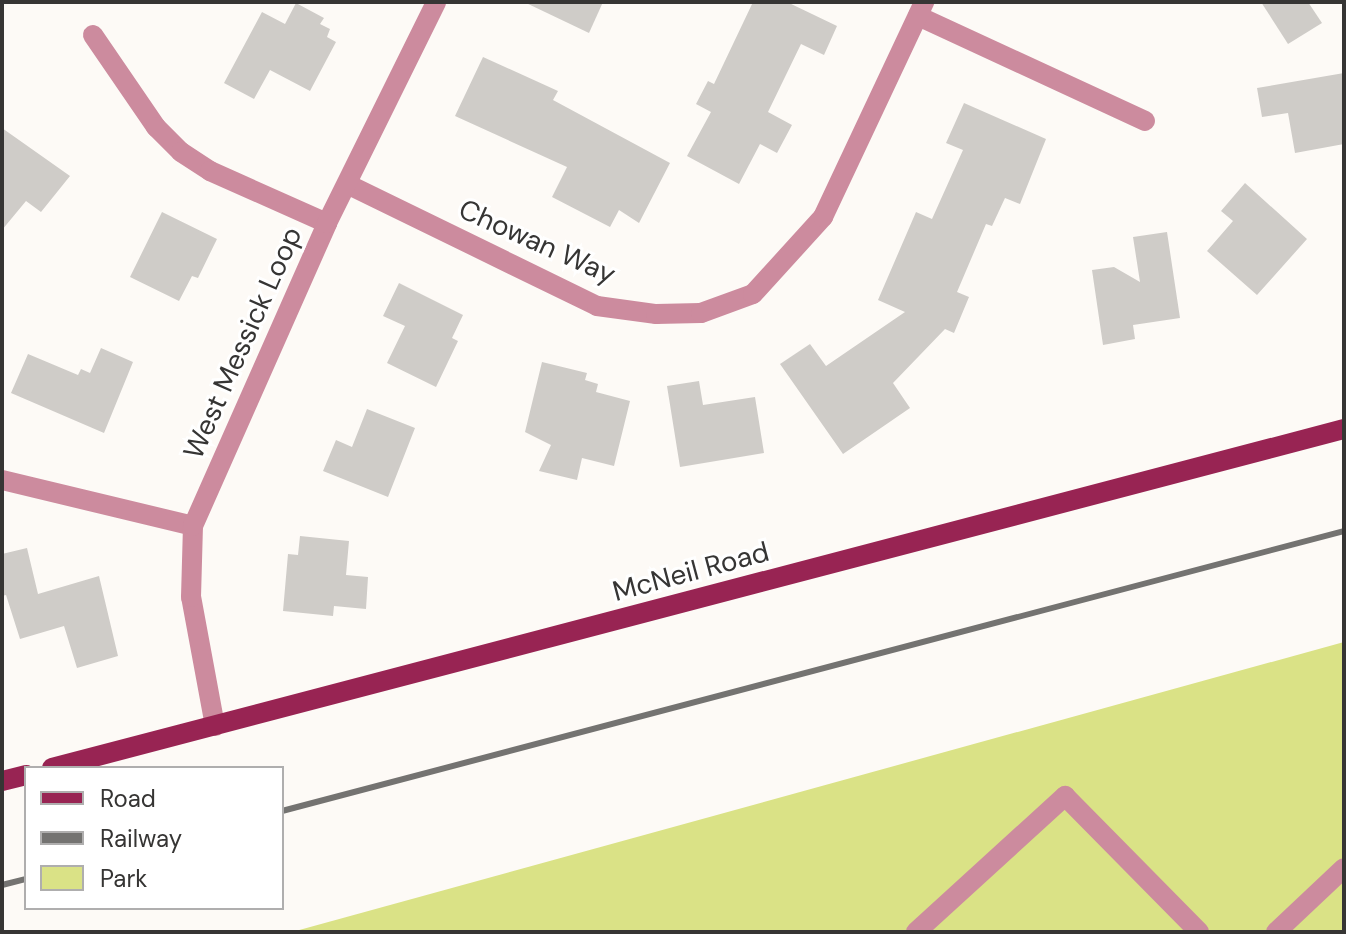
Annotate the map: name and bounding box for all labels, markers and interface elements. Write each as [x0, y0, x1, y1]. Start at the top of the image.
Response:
street label: Chowan Way [453, 192, 621, 292]
street label: West Messick Loop [177, 222, 309, 464]
street label: McNeil Road [609, 535, 773, 609]
legend [24, 766, 284, 910]
text: Road [100, 783, 156, 814]
text: Railway [100, 823, 182, 854]
text: Park [100, 863, 147, 894]

